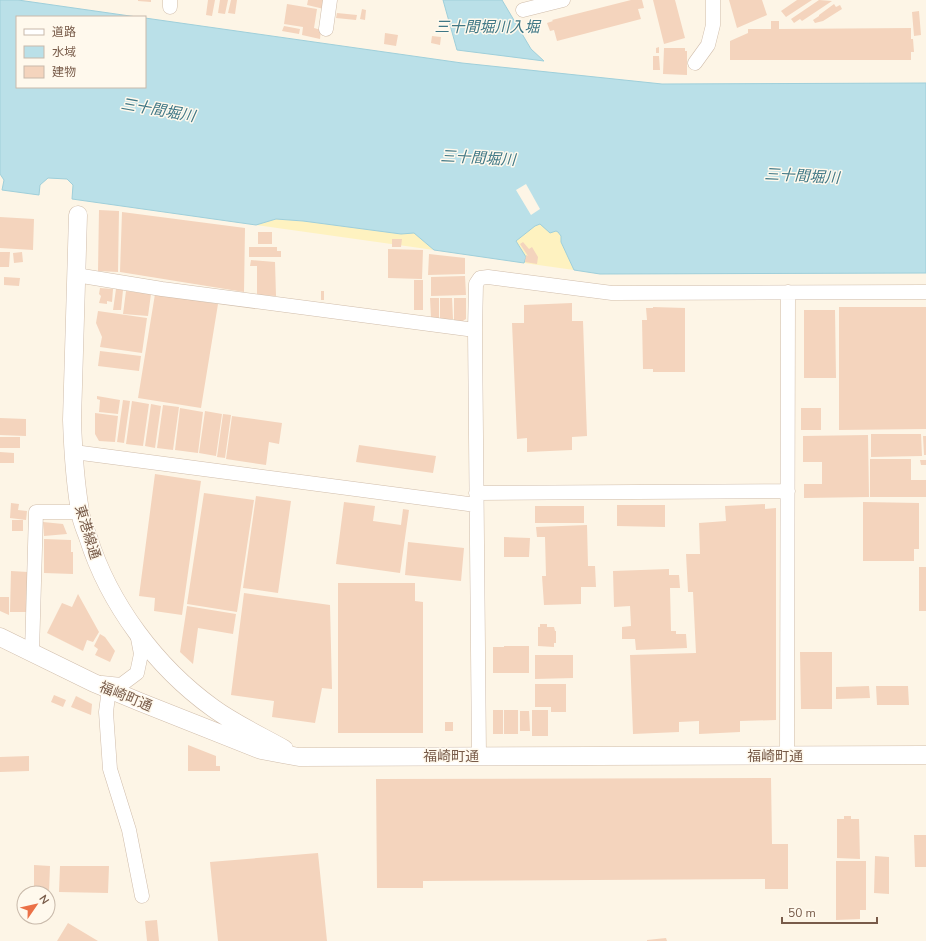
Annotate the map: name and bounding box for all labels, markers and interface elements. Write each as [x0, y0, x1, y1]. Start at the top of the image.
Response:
legend [16, 16, 146, 88]
water label: 三十間堀川入堀 [434, 17, 541, 37]
text: 道路 [52, 24, 76, 40]
text: 水域 [52, 44, 76, 60]
text: 建物 [52, 64, 76, 80]
water label: 三十間堀川 [119, 94, 199, 127]
water label: 三十間堀川 [440, 146, 518, 170]
water label: 三十間堀川 [764, 164, 842, 188]
street label: 東港線通 [70, 503, 105, 562]
street label: 福崎町通 [96, 677, 155, 716]
street label: 福崎町通 [423, 747, 479, 766]
street label: 福崎町通 [747, 747, 803, 766]
north arrow [16, 885, 56, 925]
text: N [35, 892, 52, 907]
scale bar [782, 899, 877, 925]
text: 50 m [788, 905, 816, 921]

